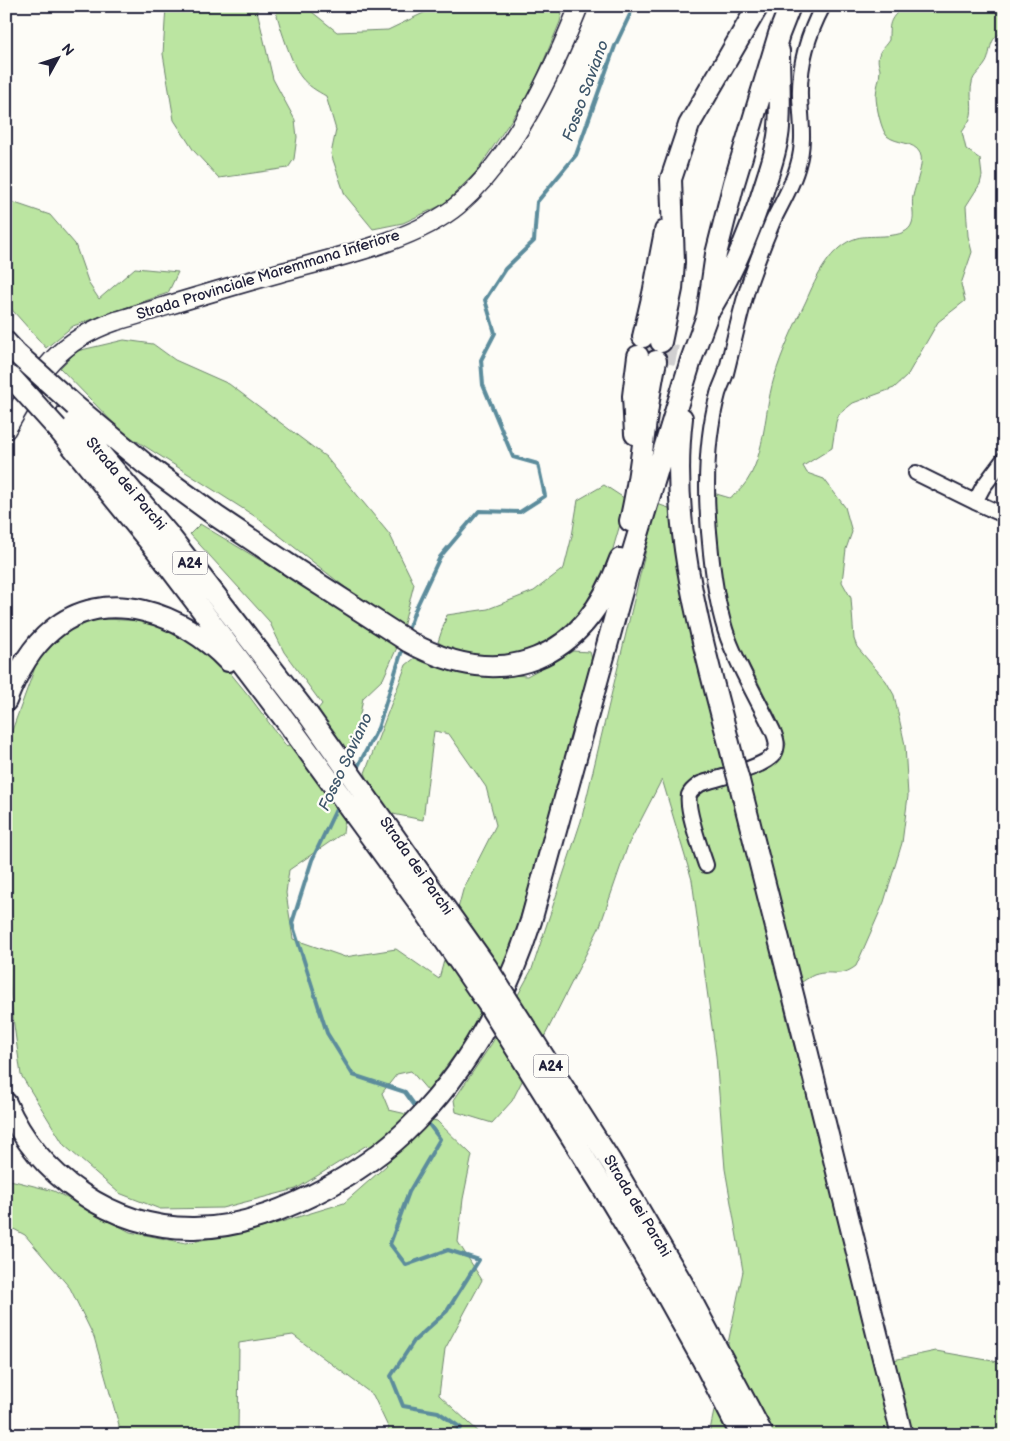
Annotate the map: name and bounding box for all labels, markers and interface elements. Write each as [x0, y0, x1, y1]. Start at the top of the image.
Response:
north arrow [32, 32, 82, 82]
water label: Fosso Saviano [559, 38, 613, 144]
text: N [58, 40, 77, 59]
street label: Strada Provinciale Maremmana Inferiore [134, 226, 402, 324]
street label: Strada dei Parchi [82, 434, 170, 534]
road number: A24 [172, 552, 208, 574]
water label: Fosso Saviano [315, 710, 377, 814]
street label: Strada dei Parchi [375, 813, 457, 919]
road number: A24 [534, 1054, 568, 1078]
street label: Strada dei Parchi [599, 1152, 675, 1260]

